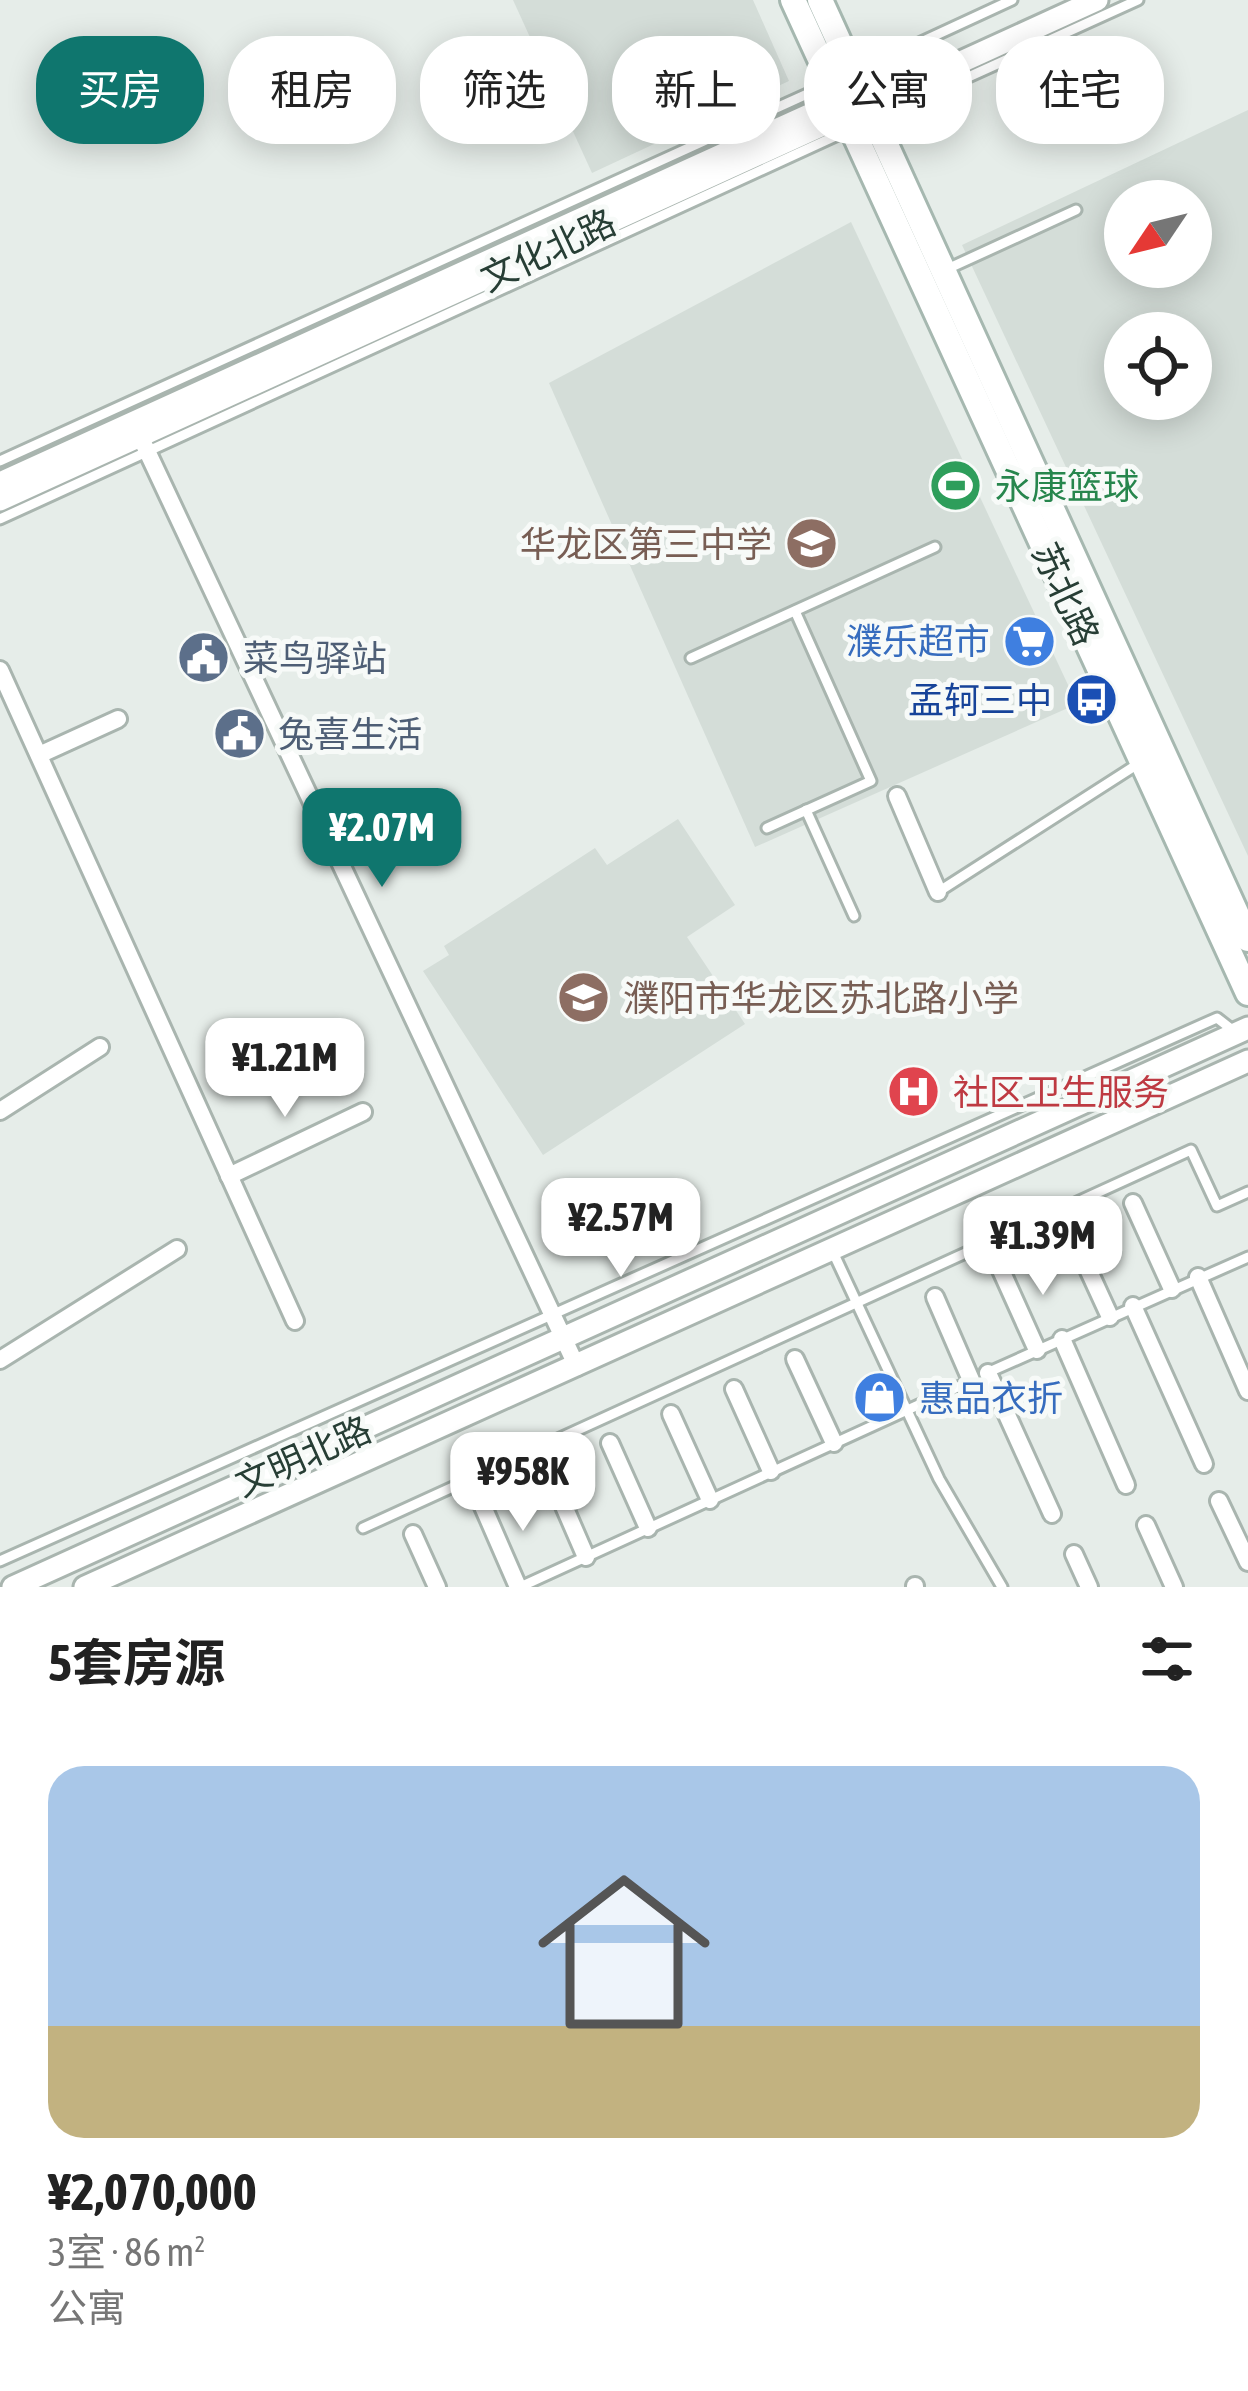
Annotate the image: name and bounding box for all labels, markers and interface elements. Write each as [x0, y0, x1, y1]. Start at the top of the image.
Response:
chip: 买房 [36, 36, 204, 144]
chip: 租房 [228, 36, 396, 144]
chip: 筛选 [420, 36, 588, 144]
chip: 新上 [612, 36, 780, 144]
chip: 公寓 [804, 36, 972, 144]
chip: 住宅 [996, 36, 1164, 144]
north arrow [1104, 180, 1212, 288]
map controls [1104, 180, 1212, 420]
street label: 文化北路 [474, 201, 622, 299]
button: locate [1104, 312, 1212, 420]
sports icon: 永康篮球 [928, 458, 984, 514]
place label: 永康篮球 [995, 465, 1139, 507]
school or university icon: 华龙区第三中学 [783, 516, 839, 572]
place label: 华龙区第三中学 [520, 523, 772, 565]
street label: 苏北路 [1024, 536, 1108, 652]
supermarket icon: 濮乐超市 [1001, 613, 1057, 669]
place label: 濮乐超市 [846, 620, 990, 662]
public building icon: 菜鸟驿站 [176, 630, 232, 686]
place label: 菜鸟驿站 [243, 637, 387, 679]
bus stop icon: 孟轲三中 [1063, 672, 1119, 728]
place label: 孟轲三中 [908, 679, 1052, 721]
public building icon: 兔喜生活 [211, 706, 267, 762]
place label: 兔喜生活 [278, 713, 422, 755]
pin: ¥2.07M [284, 788, 480, 890]
text: ¥2.07M [329, 805, 435, 849]
school or university icon: 濮阳市华龙区苏北路小学 [556, 970, 612, 1026]
place label: 濮阳市华龙区苏北路小学 [623, 977, 1019, 1019]
pin: ¥1.21M [187, 1018, 383, 1120]
text: ¥1.21M [232, 1035, 338, 1079]
hospital icon: 社区卫生服务 [886, 1064, 942, 1120]
place label: 社区卫生服务 [953, 1071, 1169, 1113]
pin: ¥2.57M [523, 1178, 719, 1280]
text: ¥2.57M [568, 1195, 674, 1239]
pin: ¥1.39M [945, 1196, 1141, 1298]
text: ¥1.39M [990, 1213, 1096, 1257]
shop icon: 惠品衣折 [852, 1370, 908, 1426]
place label: 惠品衣折 [919, 1377, 1063, 1419]
street label: 文明北路 [229, 1408, 377, 1504]
pin: ¥958K [439, 1432, 607, 1534]
text: ¥958K [477, 1449, 569, 1493]
icon: filters [1134, 1626, 1200, 1692]
text: 5套房源 [48, 1633, 225, 1692]
icon: home [516, 1844, 732, 2060]
text: ¥2,070,000 [48, 2162, 257, 2221]
text: 3室 · 86 m² [48, 2230, 205, 2274]
text: 公寓 [48, 2286, 126, 2330]

